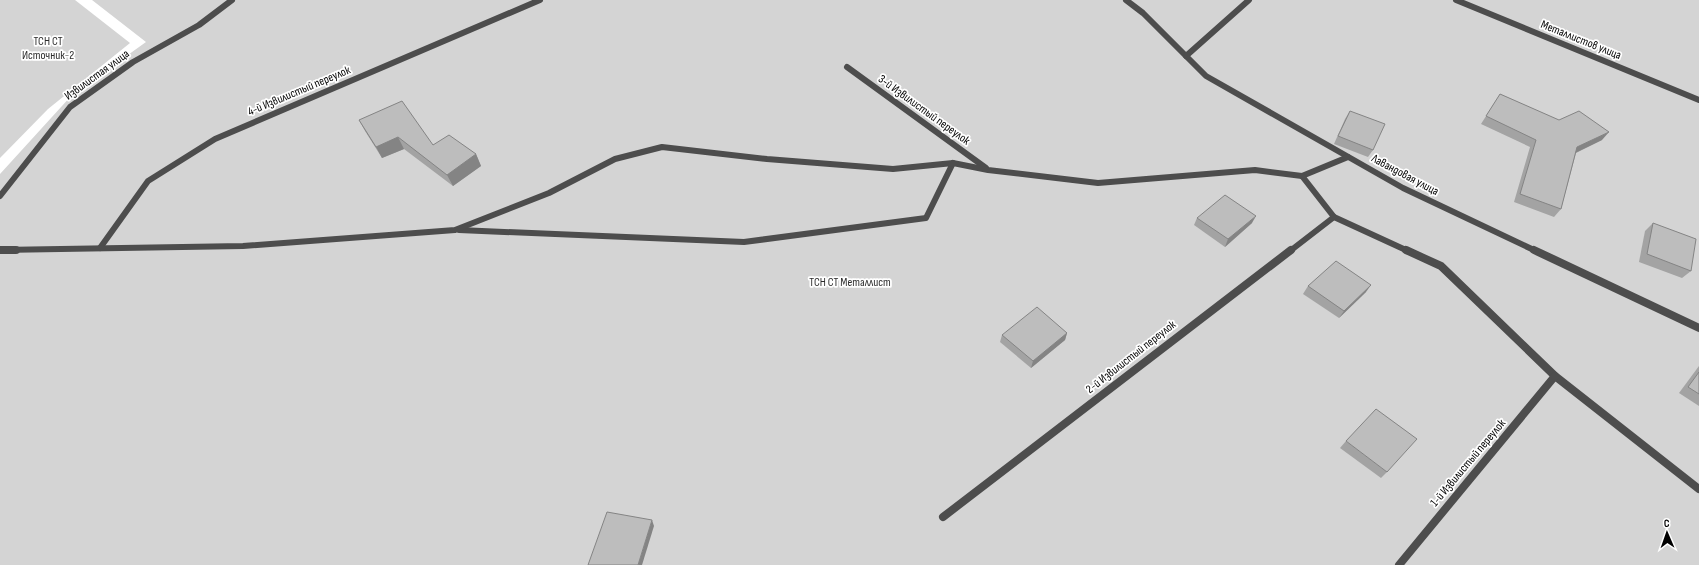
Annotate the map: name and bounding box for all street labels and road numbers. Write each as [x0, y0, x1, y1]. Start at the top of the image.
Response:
street label: Металлистов улица [1539, 17, 1624, 63]
street label: Извилистая улица [62, 46, 133, 104]
street label: 4-й Извилистый переулок [245, 62, 353, 119]
street label: 3-й Извилистый переулок [875, 72, 973, 149]
street label: Лавандовая улица [1368, 151, 1442, 199]
street label: 2-й Извилистый переулок [1083, 317, 1179, 397]
street label: 1-й Извилистый переулок [1427, 416, 1509, 510]

